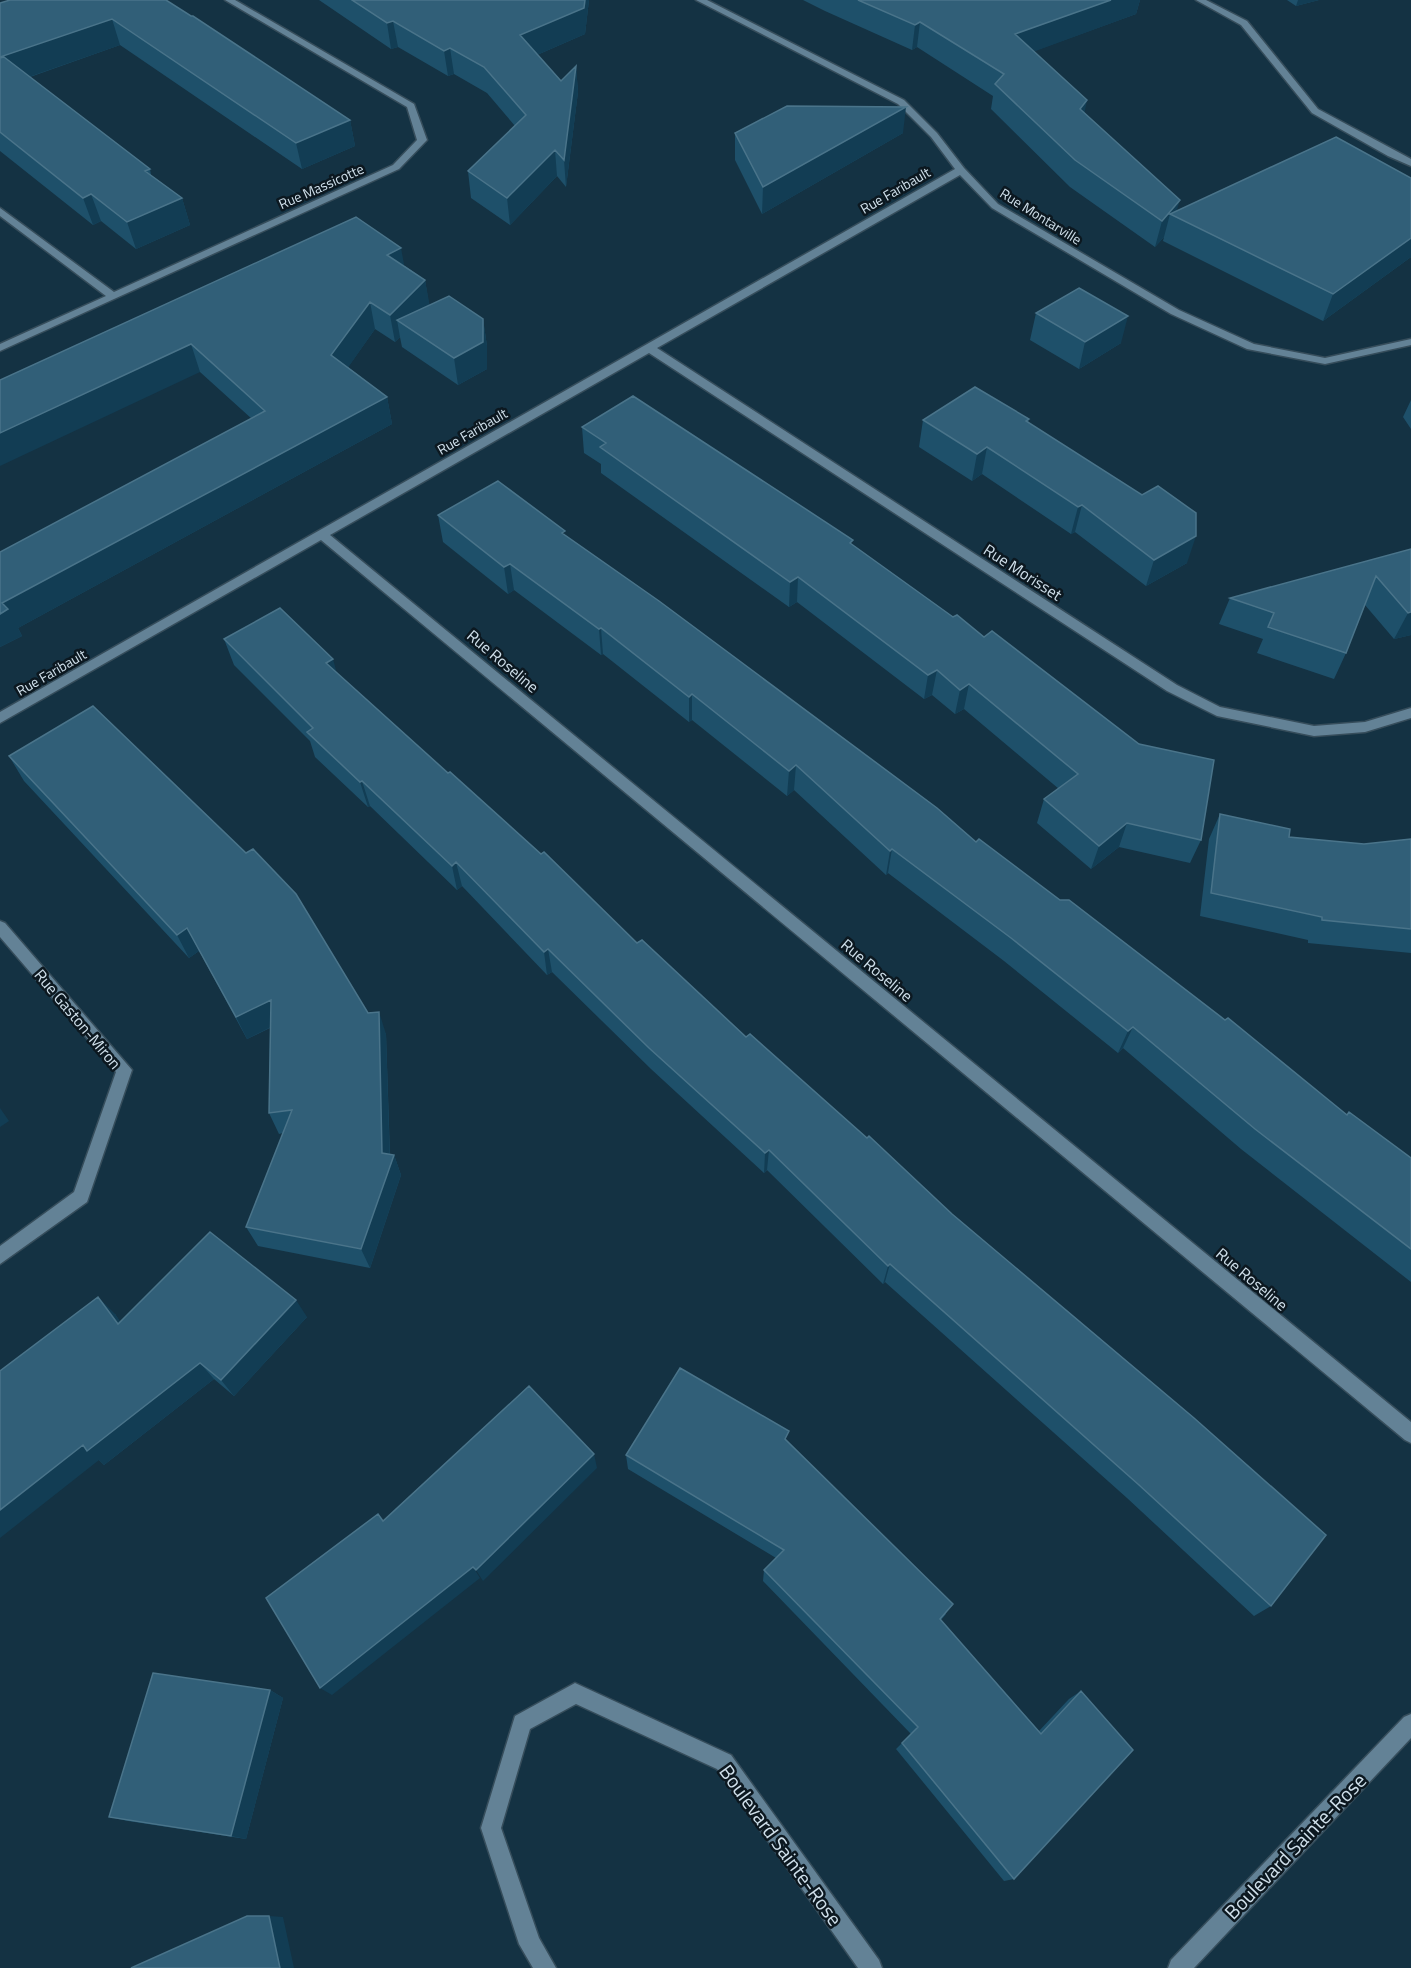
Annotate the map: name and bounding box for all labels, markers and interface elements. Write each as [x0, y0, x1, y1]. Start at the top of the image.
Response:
street label: Rue Massicotte [275, 158, 367, 214]
street label: Rue Faribault [856, 161, 934, 219]
street label: Rue Montarville [996, 182, 1086, 250]
street label: Rue Faribault [433, 402, 511, 460]
street label: Rue Morisset [979, 538, 1067, 607]
street label: Rue Roseline [462, 624, 544, 698]
street label: Rue Faribault [12, 643, 90, 701]
street label: Rue Roseline [836, 933, 918, 1007]
street label: Rue Gaston-Miron [29, 964, 127, 1074]
street label: Rue Roseline [1211, 1242, 1293, 1316]
street label: Boulevard Sainte-Rose [712, 1758, 850, 1932]
street label: Boulevard Sainte-Rose [1217, 1766, 1373, 1926]

